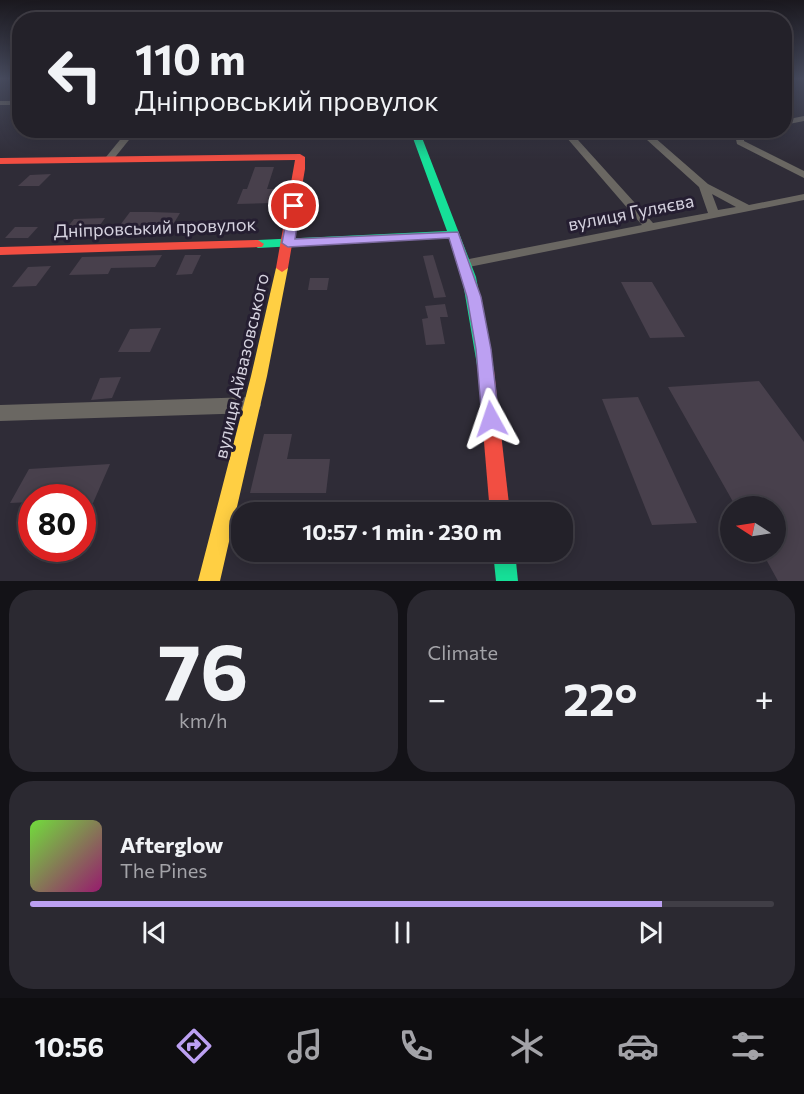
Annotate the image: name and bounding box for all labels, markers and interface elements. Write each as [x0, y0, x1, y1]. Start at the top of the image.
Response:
text: 110 m [135, 32, 246, 84]
icon: left [36, 36, 114, 114]
text: Дніпровський провулок [135, 84, 439, 117]
pin [268, 180, 319, 231]
icon: arrive [277, 189, 310, 222]
street label: вулиця Гуляєва [566, 189, 696, 235]
street label: Дніпровський провулок [53, 212, 257, 242]
street label: вулиця Айвазовського [209, 271, 273, 461]
position arrow [459, 387, 523, 451]
speed limit sign: 80 [18, 484, 96, 562]
north arrow [720, 496, 786, 562]
map controls [720, 496, 786, 562]
text: 10:57 · 1 min · 230 m [302, 518, 502, 545]
text: 76 [158, 621, 249, 716]
text: Climate [428, 640, 498, 664]
text: 22° [563, 670, 637, 725]
text: − [428, 677, 446, 718]
text: + [755, 677, 774, 718]
text: km/h [179, 708, 228, 732]
text: Afterglow [120, 831, 223, 858]
text: The Pines [120, 858, 207, 882]
icon: previous [138, 916, 171, 949]
icon: pause [386, 916, 419, 949]
icon: next [634, 916, 667, 949]
icon: directions [173, 1025, 215, 1067]
icon: music [284, 1025, 326, 1067]
icon: phone [395, 1025, 437, 1067]
icon: climate [506, 1025, 548, 1067]
icon: car [617, 1025, 659, 1067]
icon: filters [727, 1025, 769, 1067]
text: 10:56 [34, 1030, 104, 1063]

